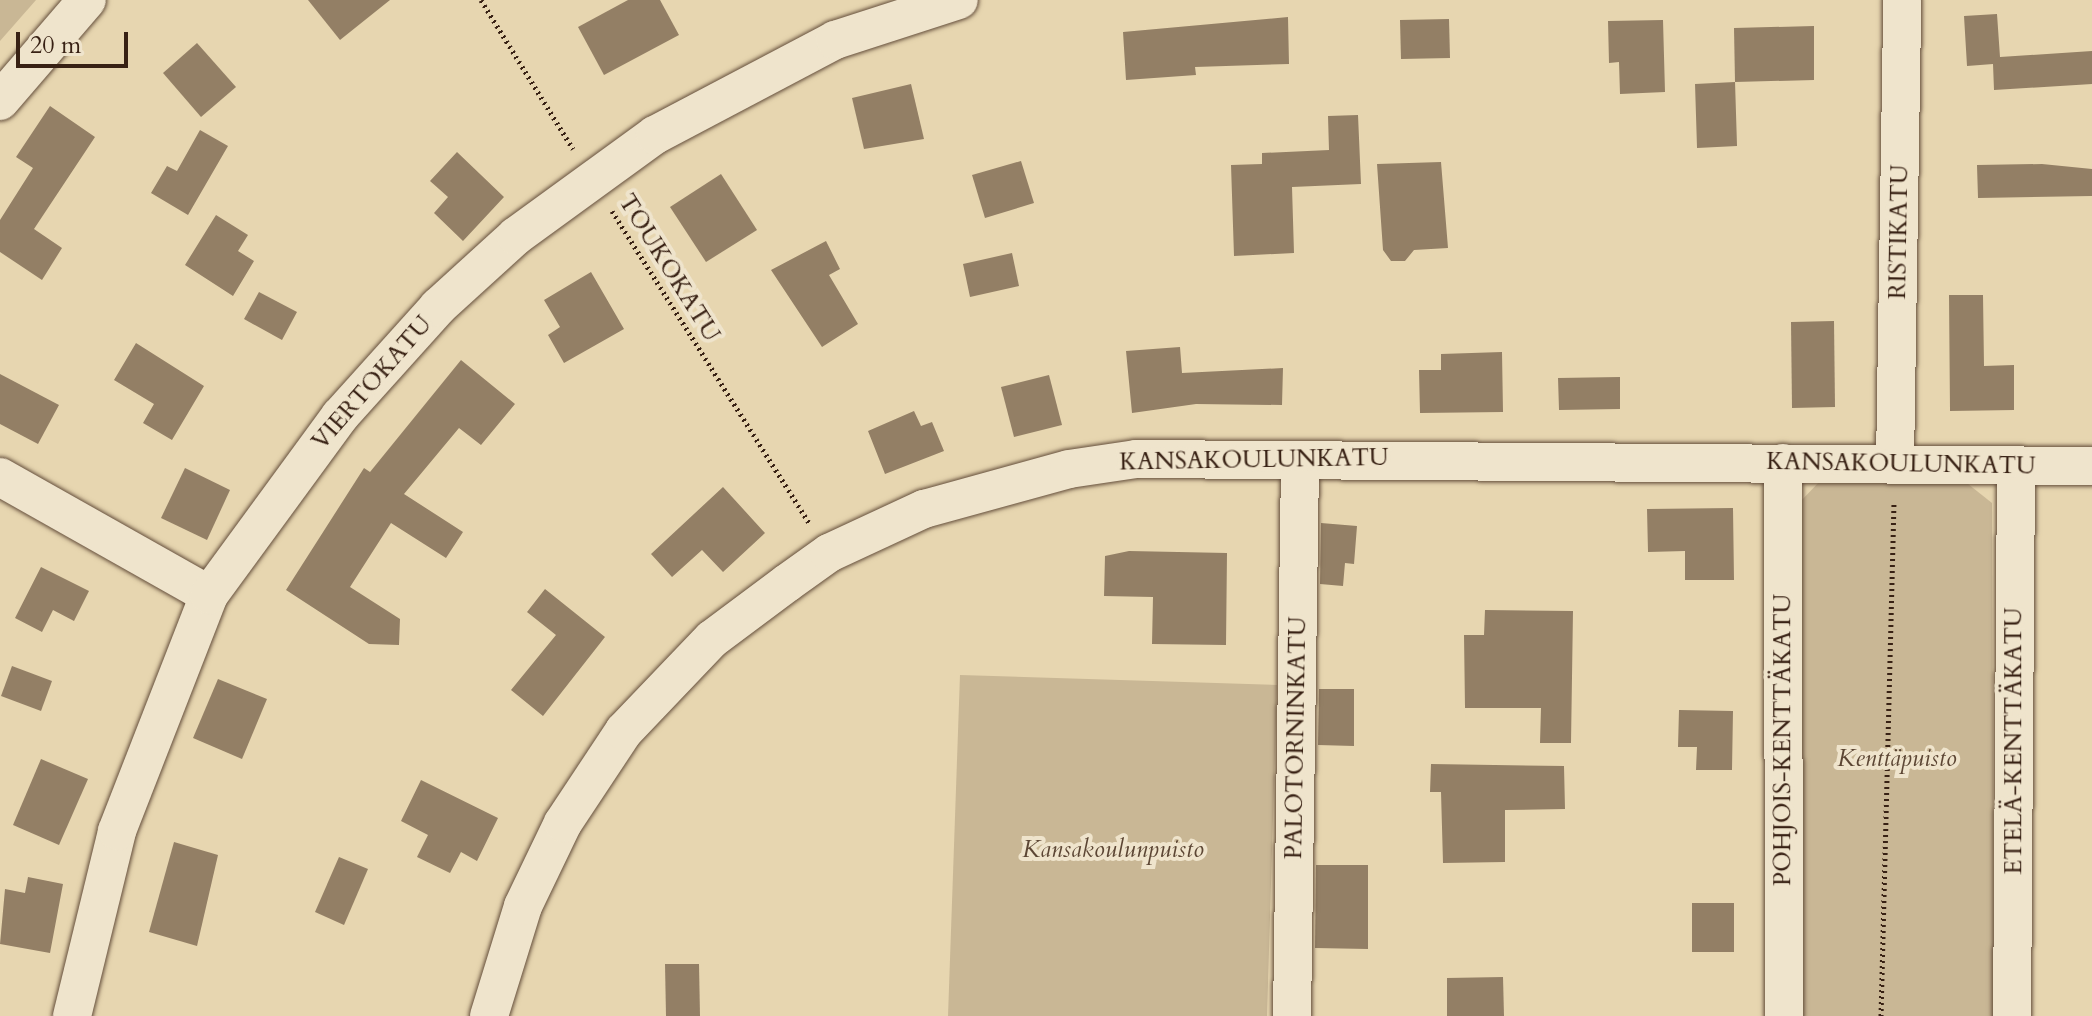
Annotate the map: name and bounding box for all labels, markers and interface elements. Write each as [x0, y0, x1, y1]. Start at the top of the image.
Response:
scale bar [20, 16, 132, 66]
text: 20 m [30, 29, 81, 62]
street label: RISTIKATU [1883, 164, 1915, 300]
street label: TOUKOKATU [612, 189, 726, 347]
street label: VIERTOKATU [306, 310, 438, 456]
street label: KANSAKOULUNKATU [1119, 443, 1389, 477]
street label: KANSAKOULUNKATU [1766, 447, 2036, 481]
street label: POHJOIS-KENTTÄKATU [1769, 594, 1797, 886]
street label: ETELÄ-KENTTÄKATU [2000, 607, 2028, 875]
street label: PALOTORNINKATU [1279, 616, 1313, 860]
park label: Kenttäpuisto [1837, 745, 1957, 773]
park label: Kansakoulunpuisto [1022, 836, 1204, 864]

